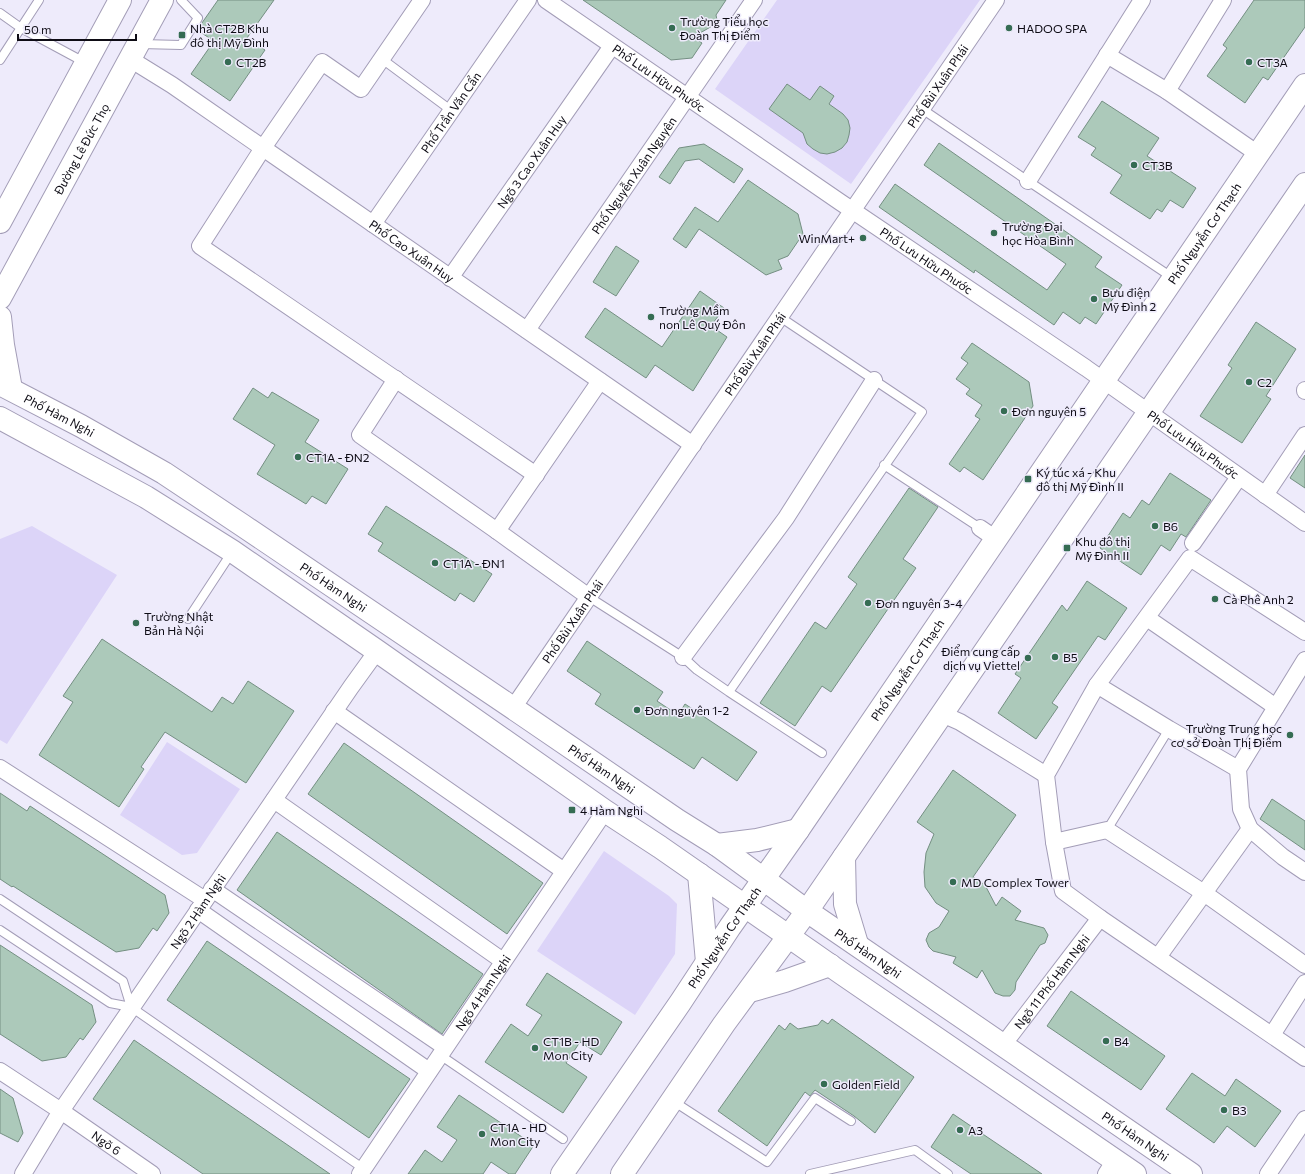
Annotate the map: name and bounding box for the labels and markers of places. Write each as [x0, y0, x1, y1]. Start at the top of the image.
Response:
place label: Trường Tiểu học Đoàn Thị Điểm [679, 14, 769, 42]
place label: Nhà CT2B Khu đô thị Mỹ Đình [190, 21, 269, 49]
place label: HADOO SPA [1017, 21, 1087, 35]
marker: Trường Tiểu học Đoàn Thị Điểm [667, 23, 677, 33]
marker: HADOO SPA [1004, 23, 1014, 33]
marker: Nhà CT2B Khu đô thị Mỹ Đình [177, 30, 187, 40]
place label: CT2B [236, 55, 267, 69]
place label: CT3A [1257, 55, 1288, 69]
marker: CT2B [223, 57, 233, 67]
marker: CT3A [1244, 57, 1254, 67]
place label: CT3B [1142, 158, 1173, 172]
marker: CT3B [1129, 160, 1139, 170]
place label: Trường Đại học Hòa Bình [1002, 219, 1074, 247]
marker: Trường Đại học Hòa Bình [989, 228, 999, 238]
place label: WinMart+ [798, 231, 855, 245]
marker: WinMart+ [858, 233, 868, 243]
place label: Bưu điện Mỹ Đình 2 [1102, 285, 1157, 313]
marker: Bưu điện Mỹ Đình 2 [1089, 294, 1099, 304]
place label: Trường Mầm non Lê Quý Đôn [659, 303, 746, 331]
marker: Trường Mầm non Lê Quý Đôn [646, 312, 656, 322]
place label: C2 [1257, 375, 1272, 389]
marker: C2 [1244, 377, 1254, 387]
place label: Đơn nguyên 5 [1011, 404, 1086, 418]
marker: Đơn nguyên 5 [999, 406, 1009, 416]
place label: CT1A - ĐN2 [306, 450, 370, 464]
marker: CT1A - ĐN2 [293, 452, 303, 462]
place label: Ký túc xá - Khu đô thị Mỹ Đình II [1036, 465, 1124, 493]
marker: Ký túc xá - Khu đô thị Mỹ Đình II [1023, 474, 1033, 484]
place label: B6 [1163, 519, 1178, 533]
marker: B6 [1150, 521, 1160, 531]
place label: Khu đô thị Mỹ Đình II [1075, 534, 1130, 562]
marker: Khu đô thị Mỹ Đình II [1062, 543, 1072, 553]
place label: CT1A - ĐN1 [443, 556, 505, 570]
marker: CT1A - ĐN1 [430, 558, 440, 568]
place label: Cà Phê Anh 2 [1223, 592, 1294, 606]
marker: Cà Phê Anh 2 [1210, 594, 1220, 604]
place label: Đơn nguyên 3-4 [875, 596, 962, 610]
marker: Đơn nguyên 3-4 [863, 598, 873, 608]
place label: Trường Nhật Bản Hà Nội [144, 609, 213, 637]
marker: Trường Nhật Bản Hà Nội [131, 618, 141, 628]
place label: Điểm cung cấp dịch vụ Viettel [940, 644, 1020, 672]
place label: B5 [1063, 650, 1078, 664]
marker: B5 [1050, 652, 1060, 662]
marker: Điểm cung cấp dịch vụ Viettel [1023, 653, 1033, 663]
place label: Đơn nguyên 1-2 [644, 703, 729, 717]
marker: Đơn nguyên 1-2 [632, 705, 642, 715]
place label: Trường Trung học cơ sở Đoàn Thị Điểm [1171, 721, 1282, 749]
marker: Trường Trung học cơ sở Đoàn Thị Điểm [1285, 730, 1295, 740]
place label: 4 Hàm Nghi [580, 803, 643, 817]
marker: 4 Hàm Nghi [567, 805, 577, 815]
place label: MD Complex Tower [961, 875, 1069, 889]
marker: MD Complex Tower [948, 877, 958, 887]
place label: CT1B - HD Mon City [543, 1034, 599, 1062]
place label: B4 [1114, 1034, 1129, 1048]
marker: B4 [1101, 1036, 1111, 1046]
marker: CT1B - HD Mon City [530, 1043, 540, 1053]
place label: Golden Field [832, 1077, 900, 1091]
marker: Golden Field [819, 1079, 829, 1089]
place label: B3 [1232, 1103, 1247, 1117]
marker: B3 [1219, 1105, 1229, 1115]
place label: CT1A - HD Mon City [490, 1120, 547, 1148]
place label: A3 [968, 1123, 983, 1137]
marker: A3 [955, 1125, 965, 1135]
marker: CT1A - HD Mon City [477, 1129, 487, 1139]

